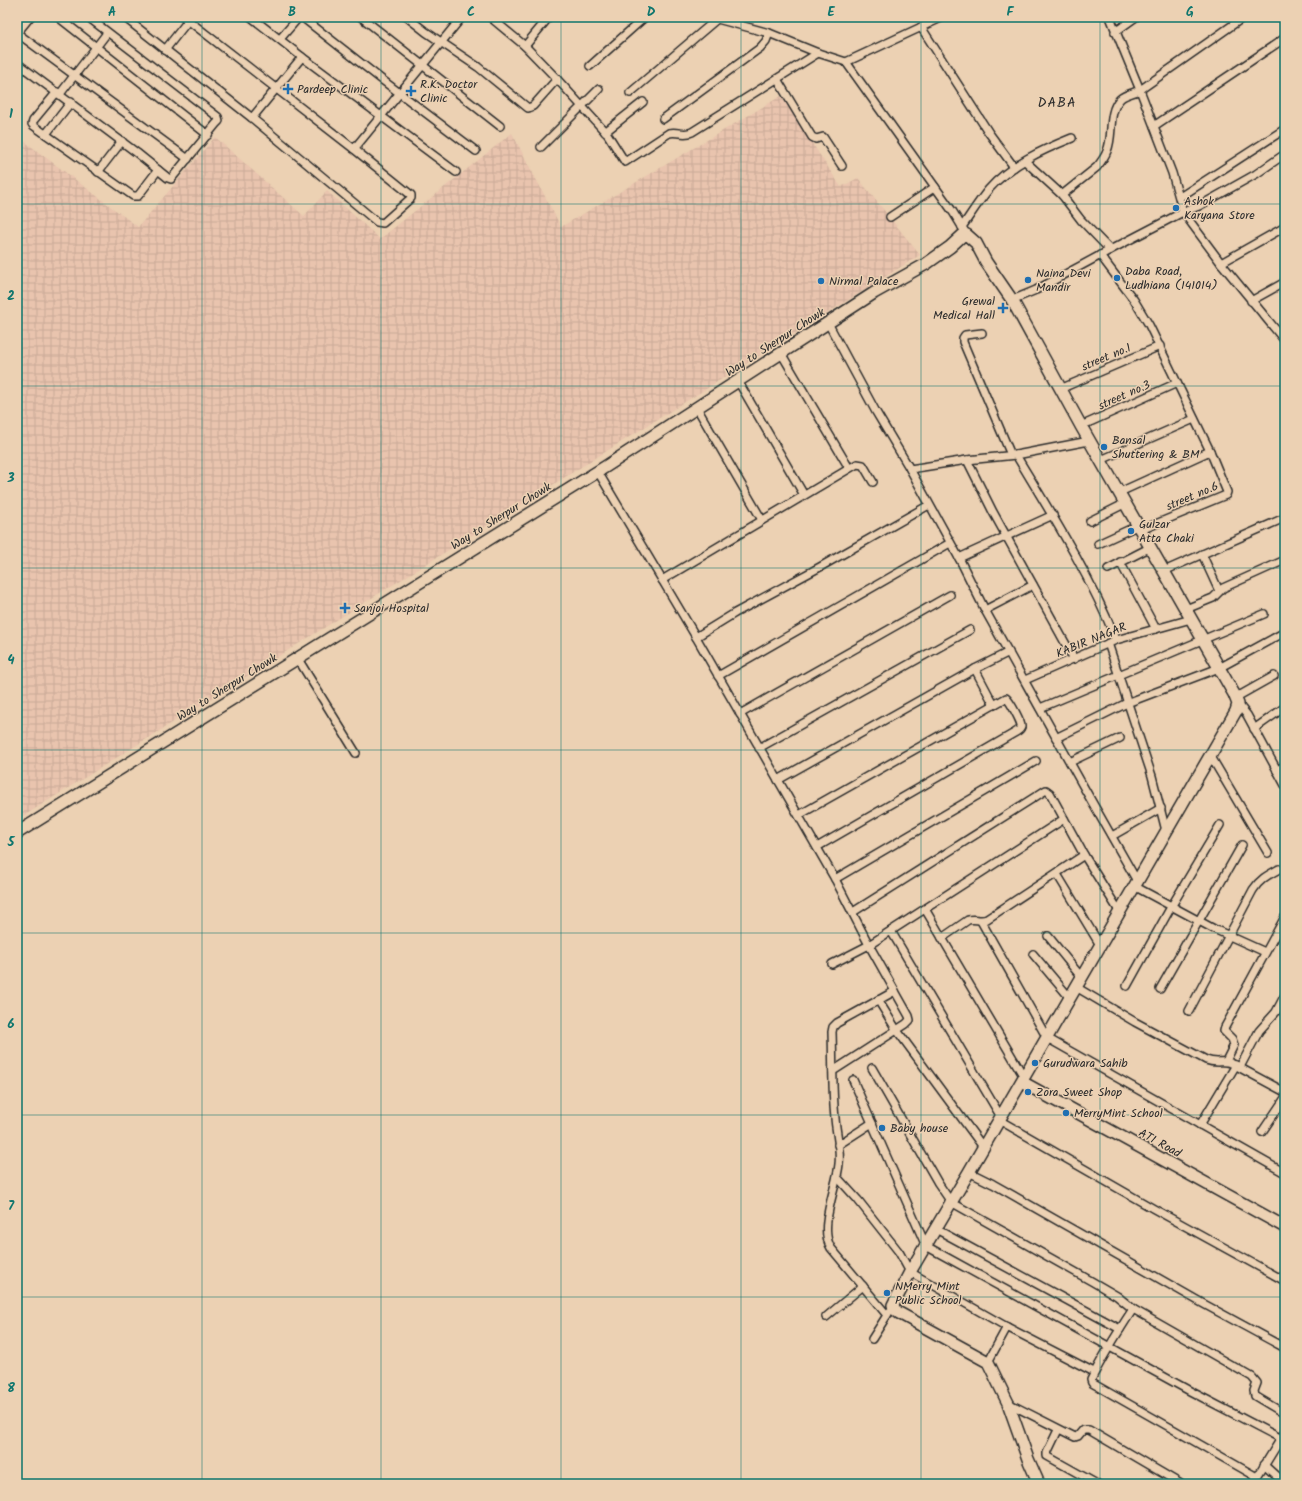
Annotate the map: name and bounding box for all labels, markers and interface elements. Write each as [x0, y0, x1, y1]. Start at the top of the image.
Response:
text: A [108, 2, 116, 23]
text: B [288, 2, 296, 23]
text: C [467, 2, 475, 23]
text: D [647, 2, 656, 23]
text: E [827, 2, 835, 23]
text: F [1006, 2, 1014, 23]
text: G [1186, 2, 1194, 23]
place label: R.K. Doctor Clinic [420, 75, 478, 108]
place label: Pardeep Clinic [297, 80, 368, 99]
marker: Pardeep Clinic [282, 83, 294, 95]
marker: R.K. Doctor Clinic [405, 85, 417, 97]
district label: DABA [1038, 92, 1076, 114]
text: 1 [9, 104, 13, 125]
place label: Ashok Karyana Store [1184, 192, 1255, 225]
marker: Ashok Karyana Store [1171, 203, 1181, 213]
place label: Daba Road, Ludhiana (141014) [1125, 262, 1217, 295]
place label: Naina Devi Mandir [1036, 264, 1092, 297]
place label: Nirmal Palace [829, 272, 899, 291]
marker: Daba Road, Ludhiana (141014) [1112, 273, 1122, 283]
marker: Naina Devi Mandir [1023, 275, 1033, 285]
marker: Nirmal Palace [816, 276, 826, 286]
text: 2 [7, 286, 15, 307]
place label: Grewal Medical Hall [933, 292, 995, 325]
street label: Way to Sherpur Chowk [722, 303, 829, 382]
marker: Grewal Medical Hall [998, 303, 1008, 313]
street label: street no.1 [1078, 338, 1134, 376]
street label: street no.3 [1095, 375, 1154, 415]
place label: Bansal Shuttering & BM [1112, 431, 1200, 464]
marker: Bansal Shuttering & BM [1099, 442, 1109, 452]
text: 3 [6, 468, 15, 489]
street label: street no.6 [1163, 477, 1221, 516]
street label: Way to Sherpur Chowk [447, 478, 556, 555]
place label: Gulzar Atta Chaki [1139, 515, 1195, 548]
marker: Gulzar Atta Chaki [1126, 526, 1136, 536]
place label: Sanjoi Hospital [354, 599, 429, 618]
marker: Sanjoi Hospital [339, 602, 351, 614]
street label: KABIR NAGAR [1053, 618, 1129, 663]
street label: Way to Sherpur Chowk [173, 649, 282, 726]
text: 4 [7, 650, 15, 671]
text: 5 [7, 832, 16, 853]
text: 6 [7, 1014, 15, 1035]
place label: Gurudwara Sahib [1043, 1054, 1128, 1073]
marker: Gurudwara Sahib [1030, 1058, 1040, 1068]
place label: Zora Sweet Shop [1036, 1083, 1122, 1102]
marker: Zora Sweet Shop [1023, 1087, 1033, 1097]
place label: MerryMint School [1074, 1104, 1163, 1123]
marker: MerryMint School [1061, 1108, 1071, 1118]
place label: Baby house [890, 1119, 949, 1138]
marker: Baby house [877, 1123, 887, 1133]
street label: ATI Road [1135, 1124, 1185, 1163]
text: 7 [8, 1196, 15, 1217]
place label: NMerry Mint Public School [895, 1277, 962, 1310]
marker: NMerry Mint Public School [882, 1288, 892, 1298]
text: 8 [7, 1378, 15, 1399]

